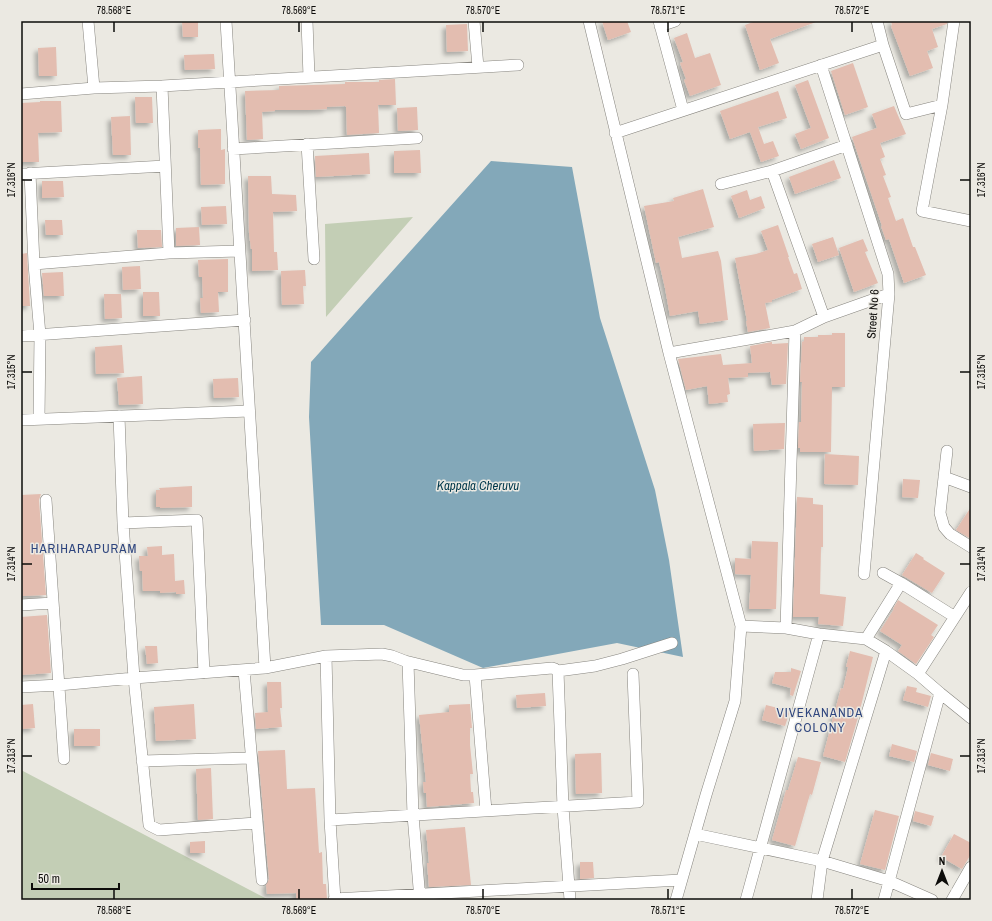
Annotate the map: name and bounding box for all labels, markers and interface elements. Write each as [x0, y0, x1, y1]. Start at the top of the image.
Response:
text: 78.568°E [97, 4, 131, 17]
text: 78.569°E [282, 4, 316, 17]
text: 78.570°E [466, 4, 500, 17]
text: 78.571°E [651, 4, 685, 17]
text: 78.572°E [835, 4, 869, 17]
text: 17.316°N [5, 162, 18, 198]
text: 17.316°N [975, 162, 988, 198]
street label: Street No 6 [863, 289, 883, 339]
text: 17.315°N [5, 354, 18, 390]
text: 17.315°N [975, 354, 988, 390]
water label: Kappala Cheruvu [437, 477, 519, 494]
district label: HARIHARAPURAM [31, 540, 137, 557]
text: 17.314°N [5, 546, 18, 582]
text: 17.314°N [975, 546, 988, 582]
district label: VIVEKANANDA COLONY [777, 704, 863, 736]
text: 17.313°N [5, 738, 18, 774]
text: 17.313°N [975, 738, 988, 774]
north arrow [922, 851, 962, 891]
text: N [939, 854, 945, 868]
scale bar [32, 865, 119, 891]
text: 50 m [38, 871, 60, 887]
text: 78.568°E [97, 904, 131, 917]
text: 78.569°E [282, 904, 316, 917]
text: 78.570°E [466, 904, 500, 917]
text: 78.571°E [651, 904, 685, 917]
text: 78.572°E [835, 904, 869, 917]

